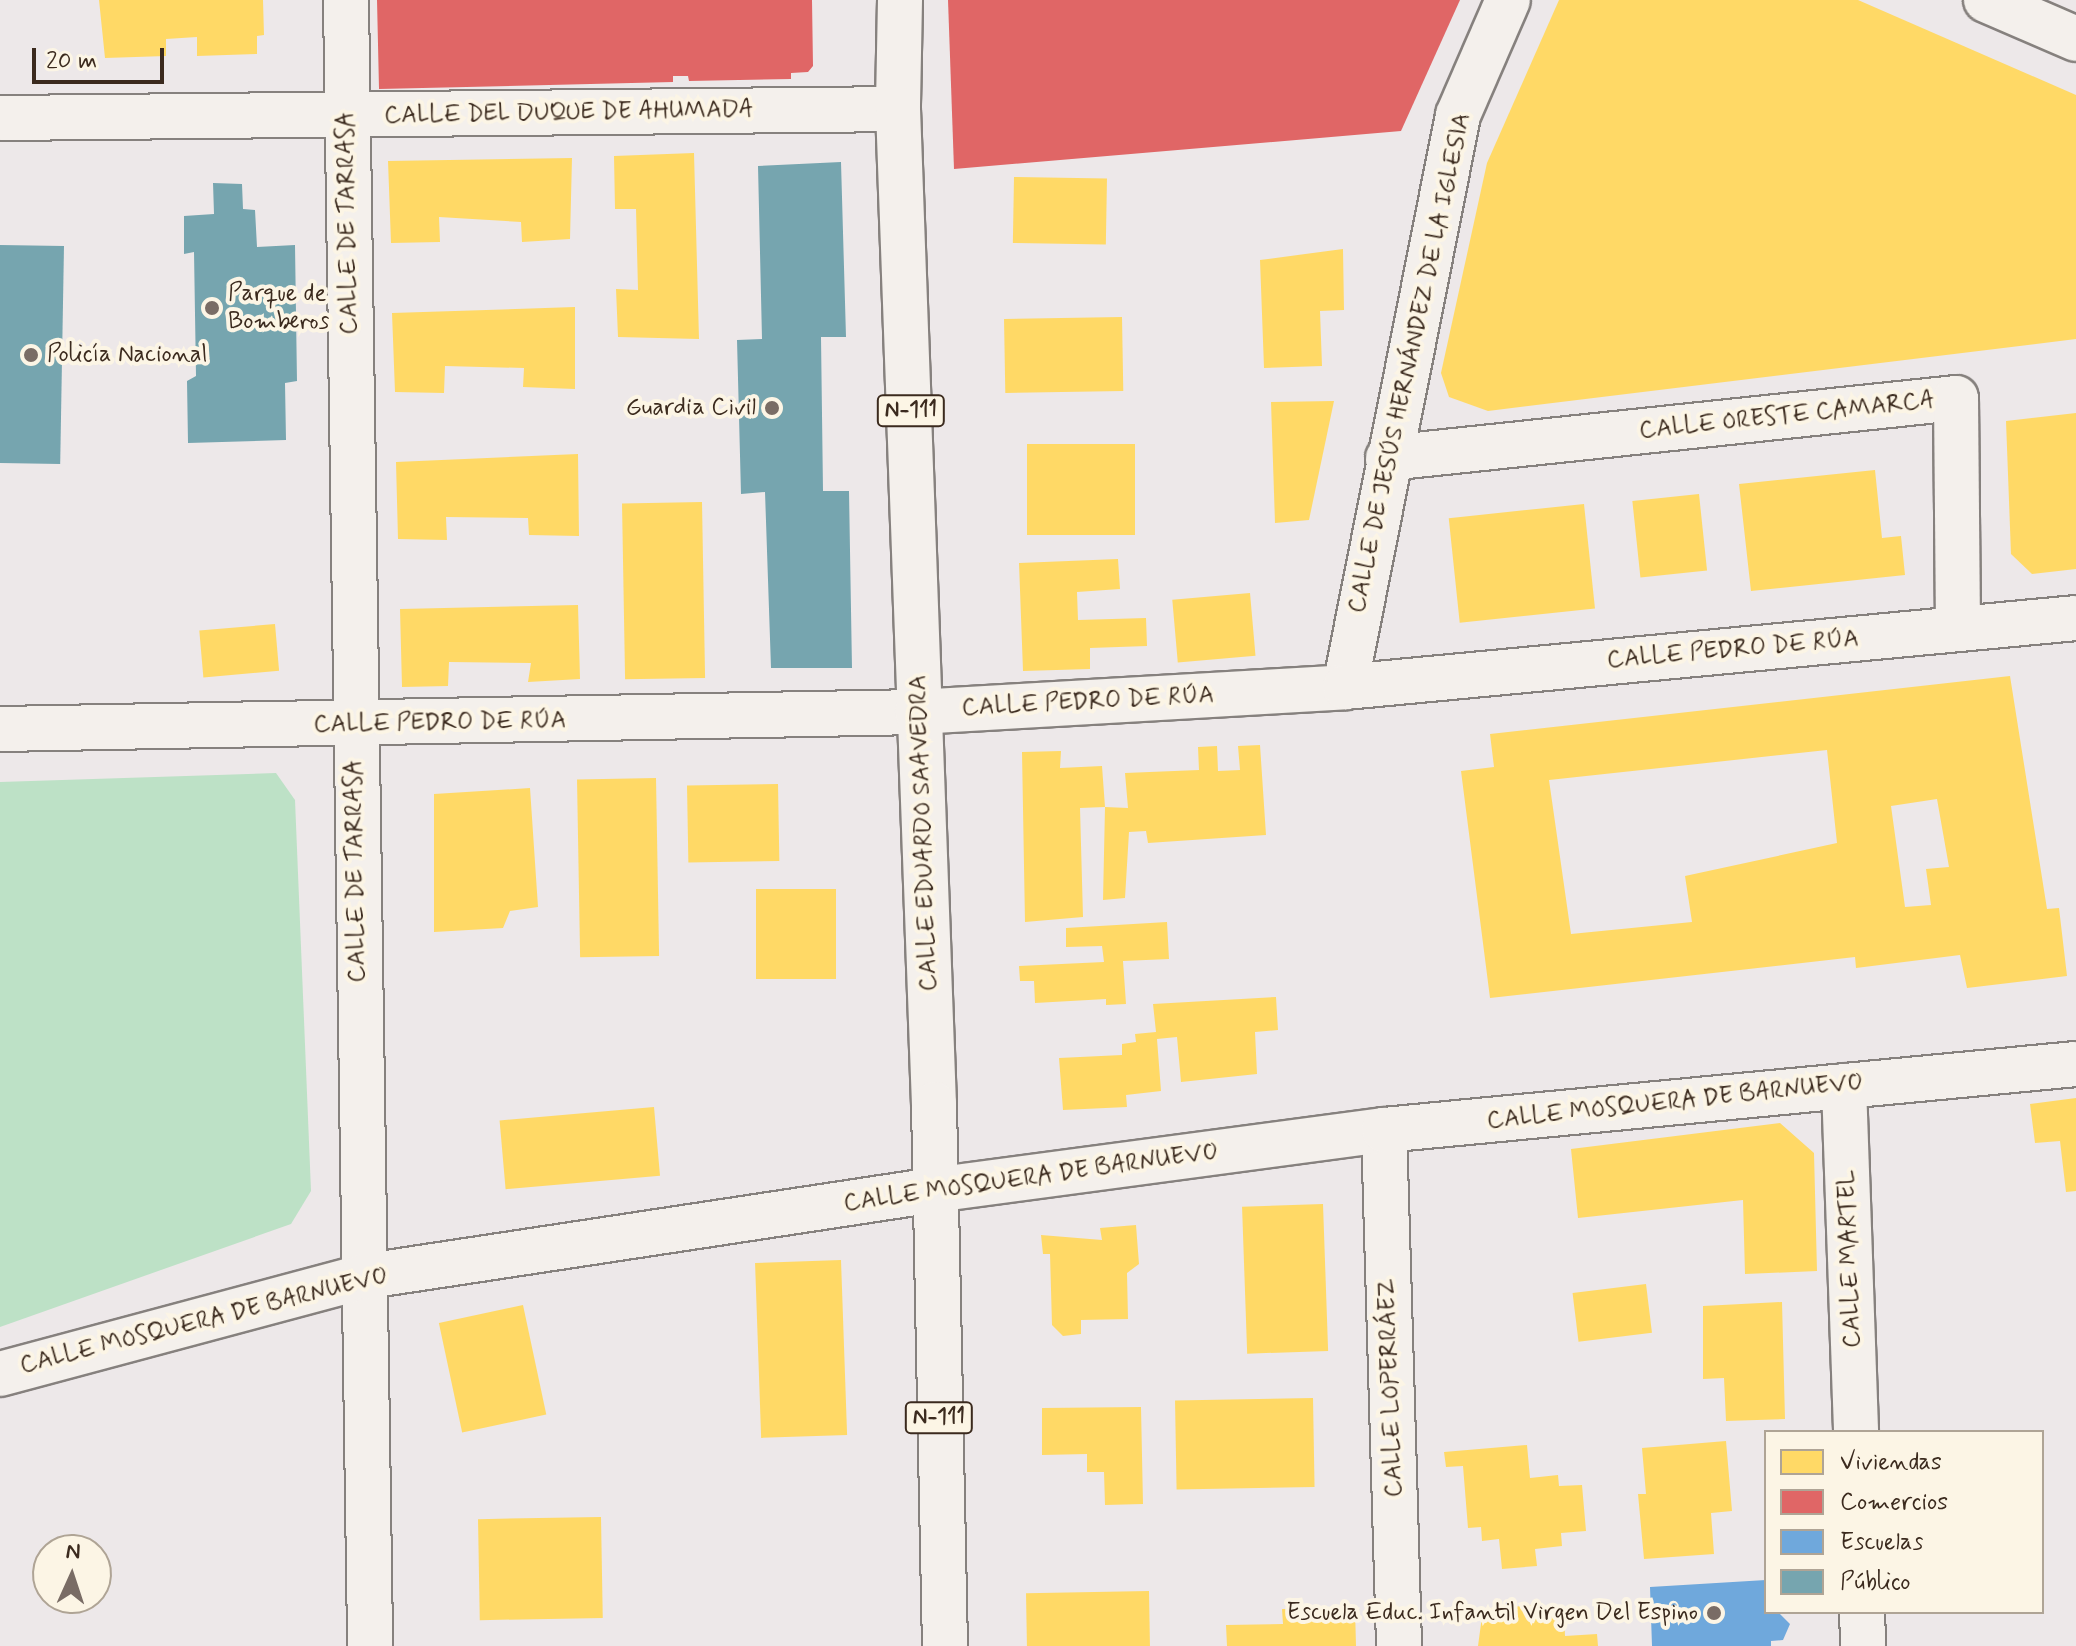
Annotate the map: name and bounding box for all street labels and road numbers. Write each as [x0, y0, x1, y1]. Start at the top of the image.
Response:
street label: CALLE DEL DUQUE DE AHUMADA [383, 95, 755, 131]
street label: CALLE DE JESÚS HERNÁNDEZ DE LA IGLESIA [1343, 111, 1477, 615]
street label: CALLE DE TARRASA [332, 112, 364, 334]
street label: CALLE ORESTE CAMARCA [1637, 386, 1937, 446]
road number: N-111 [875, 393, 947, 429]
street label: CALLE PEDRO DE RÚA [1607, 625, 1859, 675]
street label: CALLE EDUARDO SAAVEDRA [904, 673, 944, 993]
street label: CALLE PEDRO DE RÚA [962, 681, 1214, 723]
street label: CALLE PEDRO DE RÚA [315, 706, 565, 740]
street label: CALLE DE TARRASA [340, 760, 372, 982]
street label: CALLE MOSQUERA DE BARNUEVO [1488, 1068, 1862, 1136]
street label: CALLE MOSQUERA DE BARNUEVO [844, 1138, 1218, 1218]
street label: CALLE MARTEL [1832, 1168, 1868, 1350]
street label: CALLE MOSQUERA DE BARNUEVO [19, 1262, 389, 1380]
street label: CALLE LOPERRÁEZ [1373, 1276, 1409, 1500]
road number: N-111 [903, 1400, 975, 1436]

